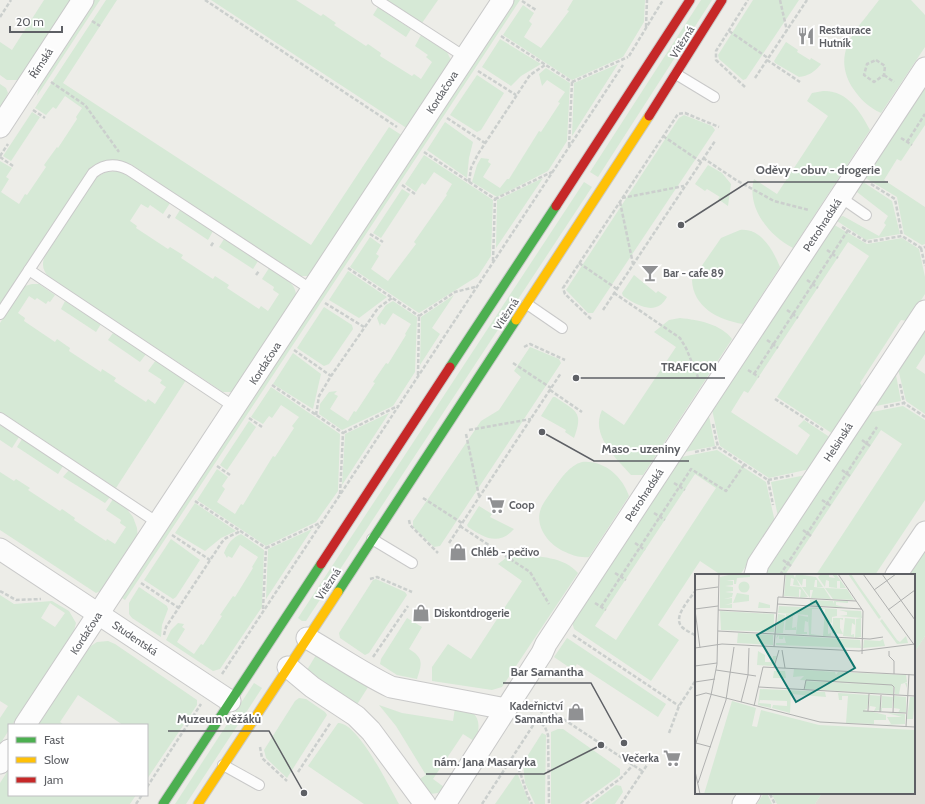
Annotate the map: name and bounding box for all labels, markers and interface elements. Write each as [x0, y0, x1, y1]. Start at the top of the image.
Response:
scale bar [10, 8, 62, 34]
text: 20 m [16, 14, 44, 29]
street label: Vítězná [667, 23, 698, 61]
place label: Restaurace Hutník [819, 23, 871, 50]
restaurant icon: Restaurace Hutník [796, 26, 816, 46]
street label: Římská [26, 45, 56, 81]
street label: Kordačova [423, 67, 461, 116]
callout: Oděvy - obuv - drogerie [748, 158, 888, 182]
text: Oděvy - obuv - drogerie [756, 162, 880, 177]
street label: Petrohradská [800, 195, 845, 254]
bar icon: Bar - cafe 89 [640, 263, 660, 283]
place label: Bar - cafe 89 [663, 266, 724, 280]
street label: Vítězná [490, 295, 522, 333]
street label: Kordačova [246, 338, 284, 387]
callout: TRAFICON [653, 354, 725, 378]
text: TRAFICON [661, 359, 717, 374]
street label: Helsinská [820, 419, 856, 464]
callout: Maso - uzeniny [594, 437, 689, 461]
text: Maso - uzeniny [602, 441, 681, 456]
street label: Petrohradská [622, 465, 667, 524]
supermarket icon: Coop [486, 495, 506, 515]
place label: Coop [509, 498, 534, 512]
shop icon: Chléb - pečivo [448, 542, 468, 562]
place label: Chléb - pečivo [471, 545, 539, 559]
street label: Vítězná [312, 565, 344, 603]
inset map [695, 574, 915, 794]
shop icon: Diskontdrogerie [411, 603, 431, 623]
place label: Diskontdrogerie [434, 606, 510, 620]
street label: Kordačova [67, 608, 105, 657]
street label: Studentská [110, 618, 161, 659]
callout: Bar Samantha [503, 659, 591, 683]
text: Bar Samantha [511, 664, 583, 679]
place label: Kadeřnictví Samantha [510, 699, 564, 726]
shop icon: Kadeřnictví Samantha [566, 702, 586, 722]
callout: Muzeum věžáků [168, 707, 269, 731]
text: Muzeum věžáků [177, 711, 261, 726]
legend [8, 724, 148, 796]
text: Fast [44, 732, 64, 747]
supermarket icon: Večerka [662, 748, 682, 768]
callout: nám. Jana Masaryka [426, 750, 544, 774]
place label: Večerka [622, 751, 660, 765]
text: Slow [44, 752, 69, 767]
text: nám. Jana Masaryka [434, 754, 536, 769]
text: Jam [43, 772, 63, 787]

